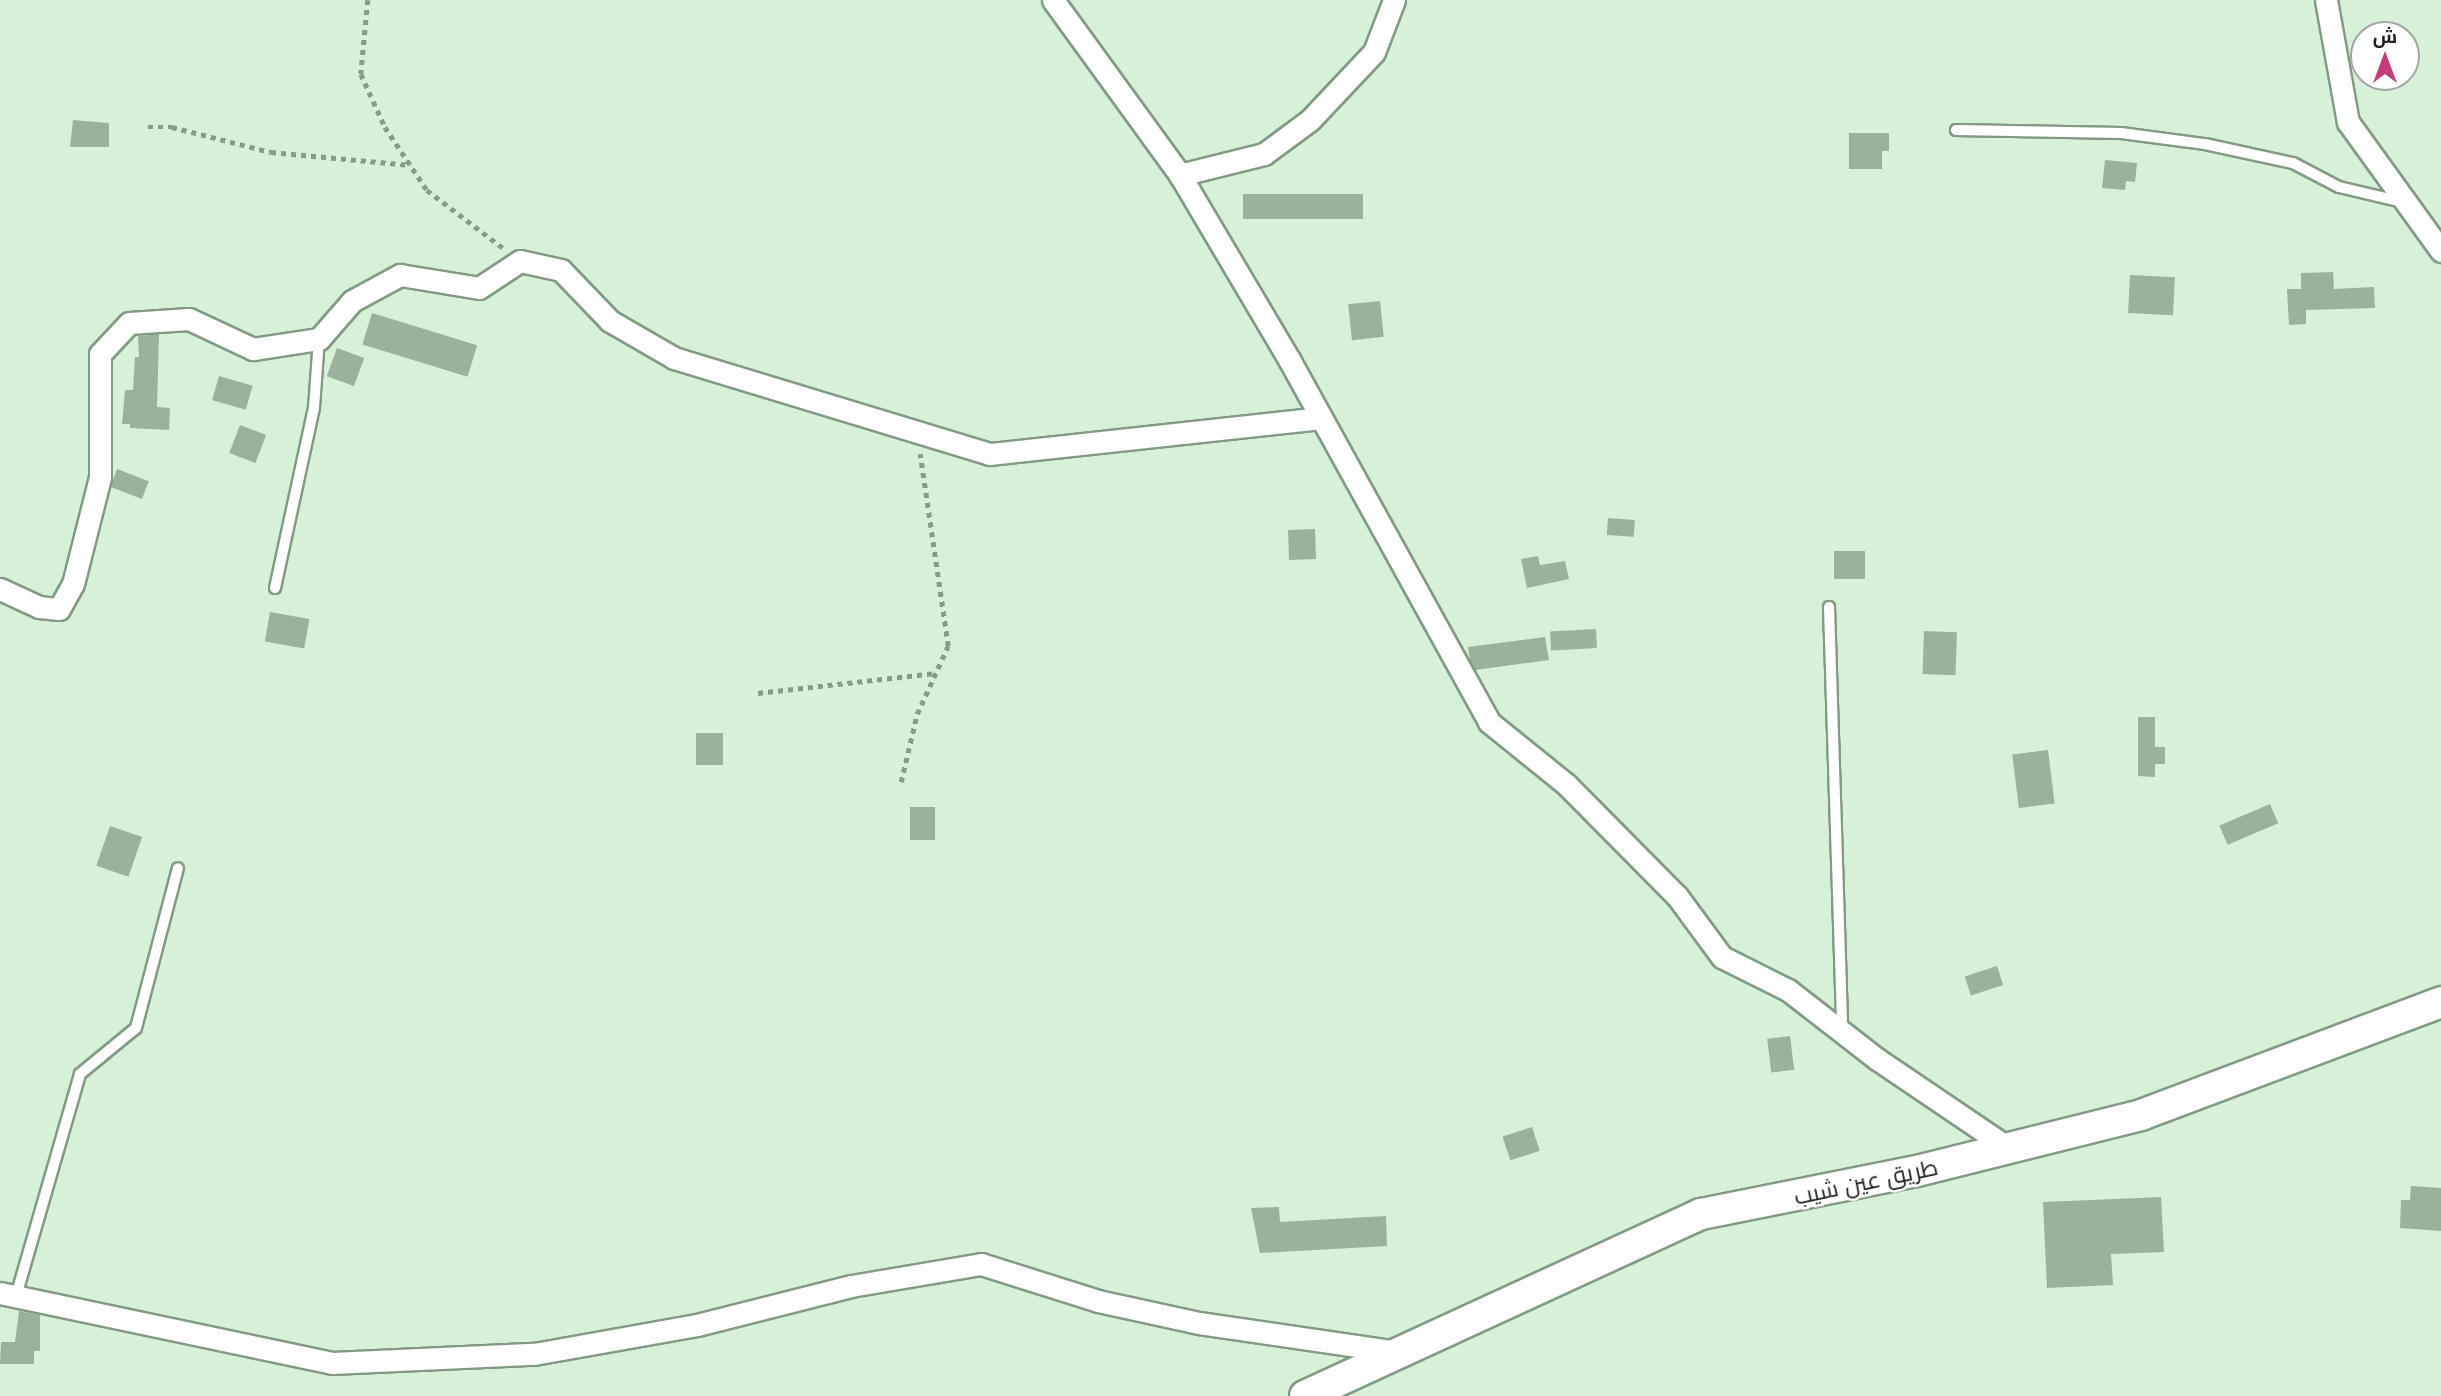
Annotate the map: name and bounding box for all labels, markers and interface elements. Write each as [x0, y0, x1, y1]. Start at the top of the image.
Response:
north arrow [2350, 21, 2420, 91]
text: ش [2373, 26, 2397, 47]
street label: طريق عين شيب [1792, 1153, 1940, 1211]

